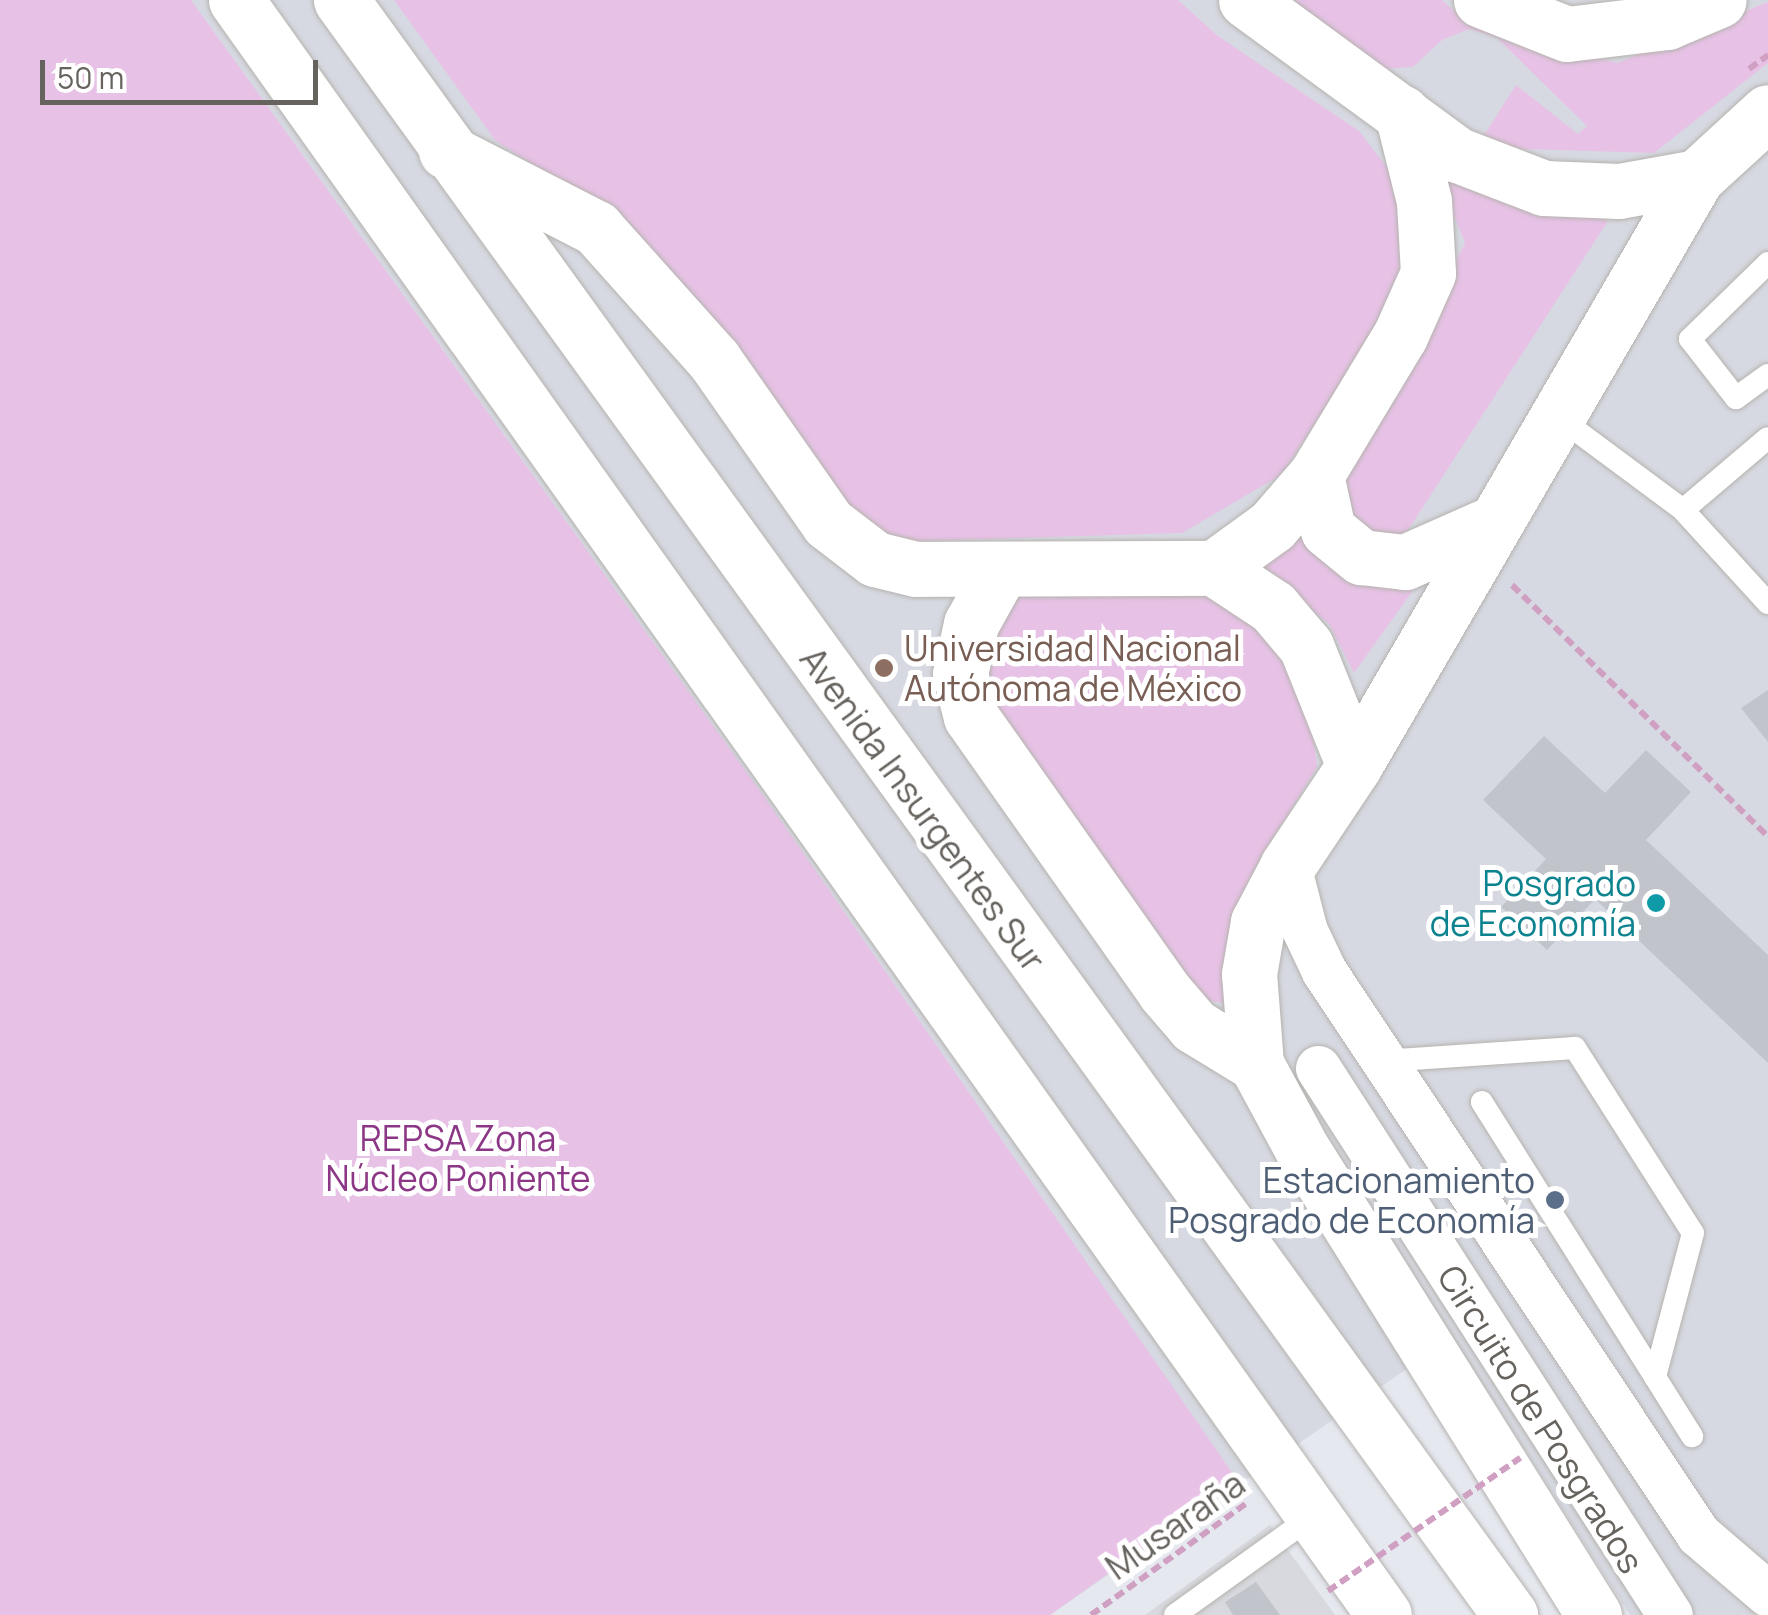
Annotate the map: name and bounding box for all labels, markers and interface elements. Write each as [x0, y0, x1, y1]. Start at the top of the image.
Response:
scale bar [45, 40, 322, 102]
text: 50 m [57, 57, 124, 98]
place label: Universidad Nacional Autónoma de México [904, 627, 1242, 709]
street label: Avenida Insurgentes Sur [792, 639, 1054, 979]
marker: Universidad Nacional Autónoma de México [873, 657, 895, 679]
place label: Posgrado de Economía [1430, 862, 1636, 944]
marker: Posgrado de Economía [1645, 892, 1667, 914]
park label: REPSA Zona Núcleo Poniente [325, 1117, 591, 1199]
place label: Estacionamiento Posgrado de Economía [1168, 1159, 1535, 1241]
marker: Estacionamiento Posgrado de Economía [1544, 1189, 1566, 1211]
street label: Circuito de Posgrados [1429, 1257, 1653, 1581]
street label: Musaraña [1098, 1462, 1252, 1588]

